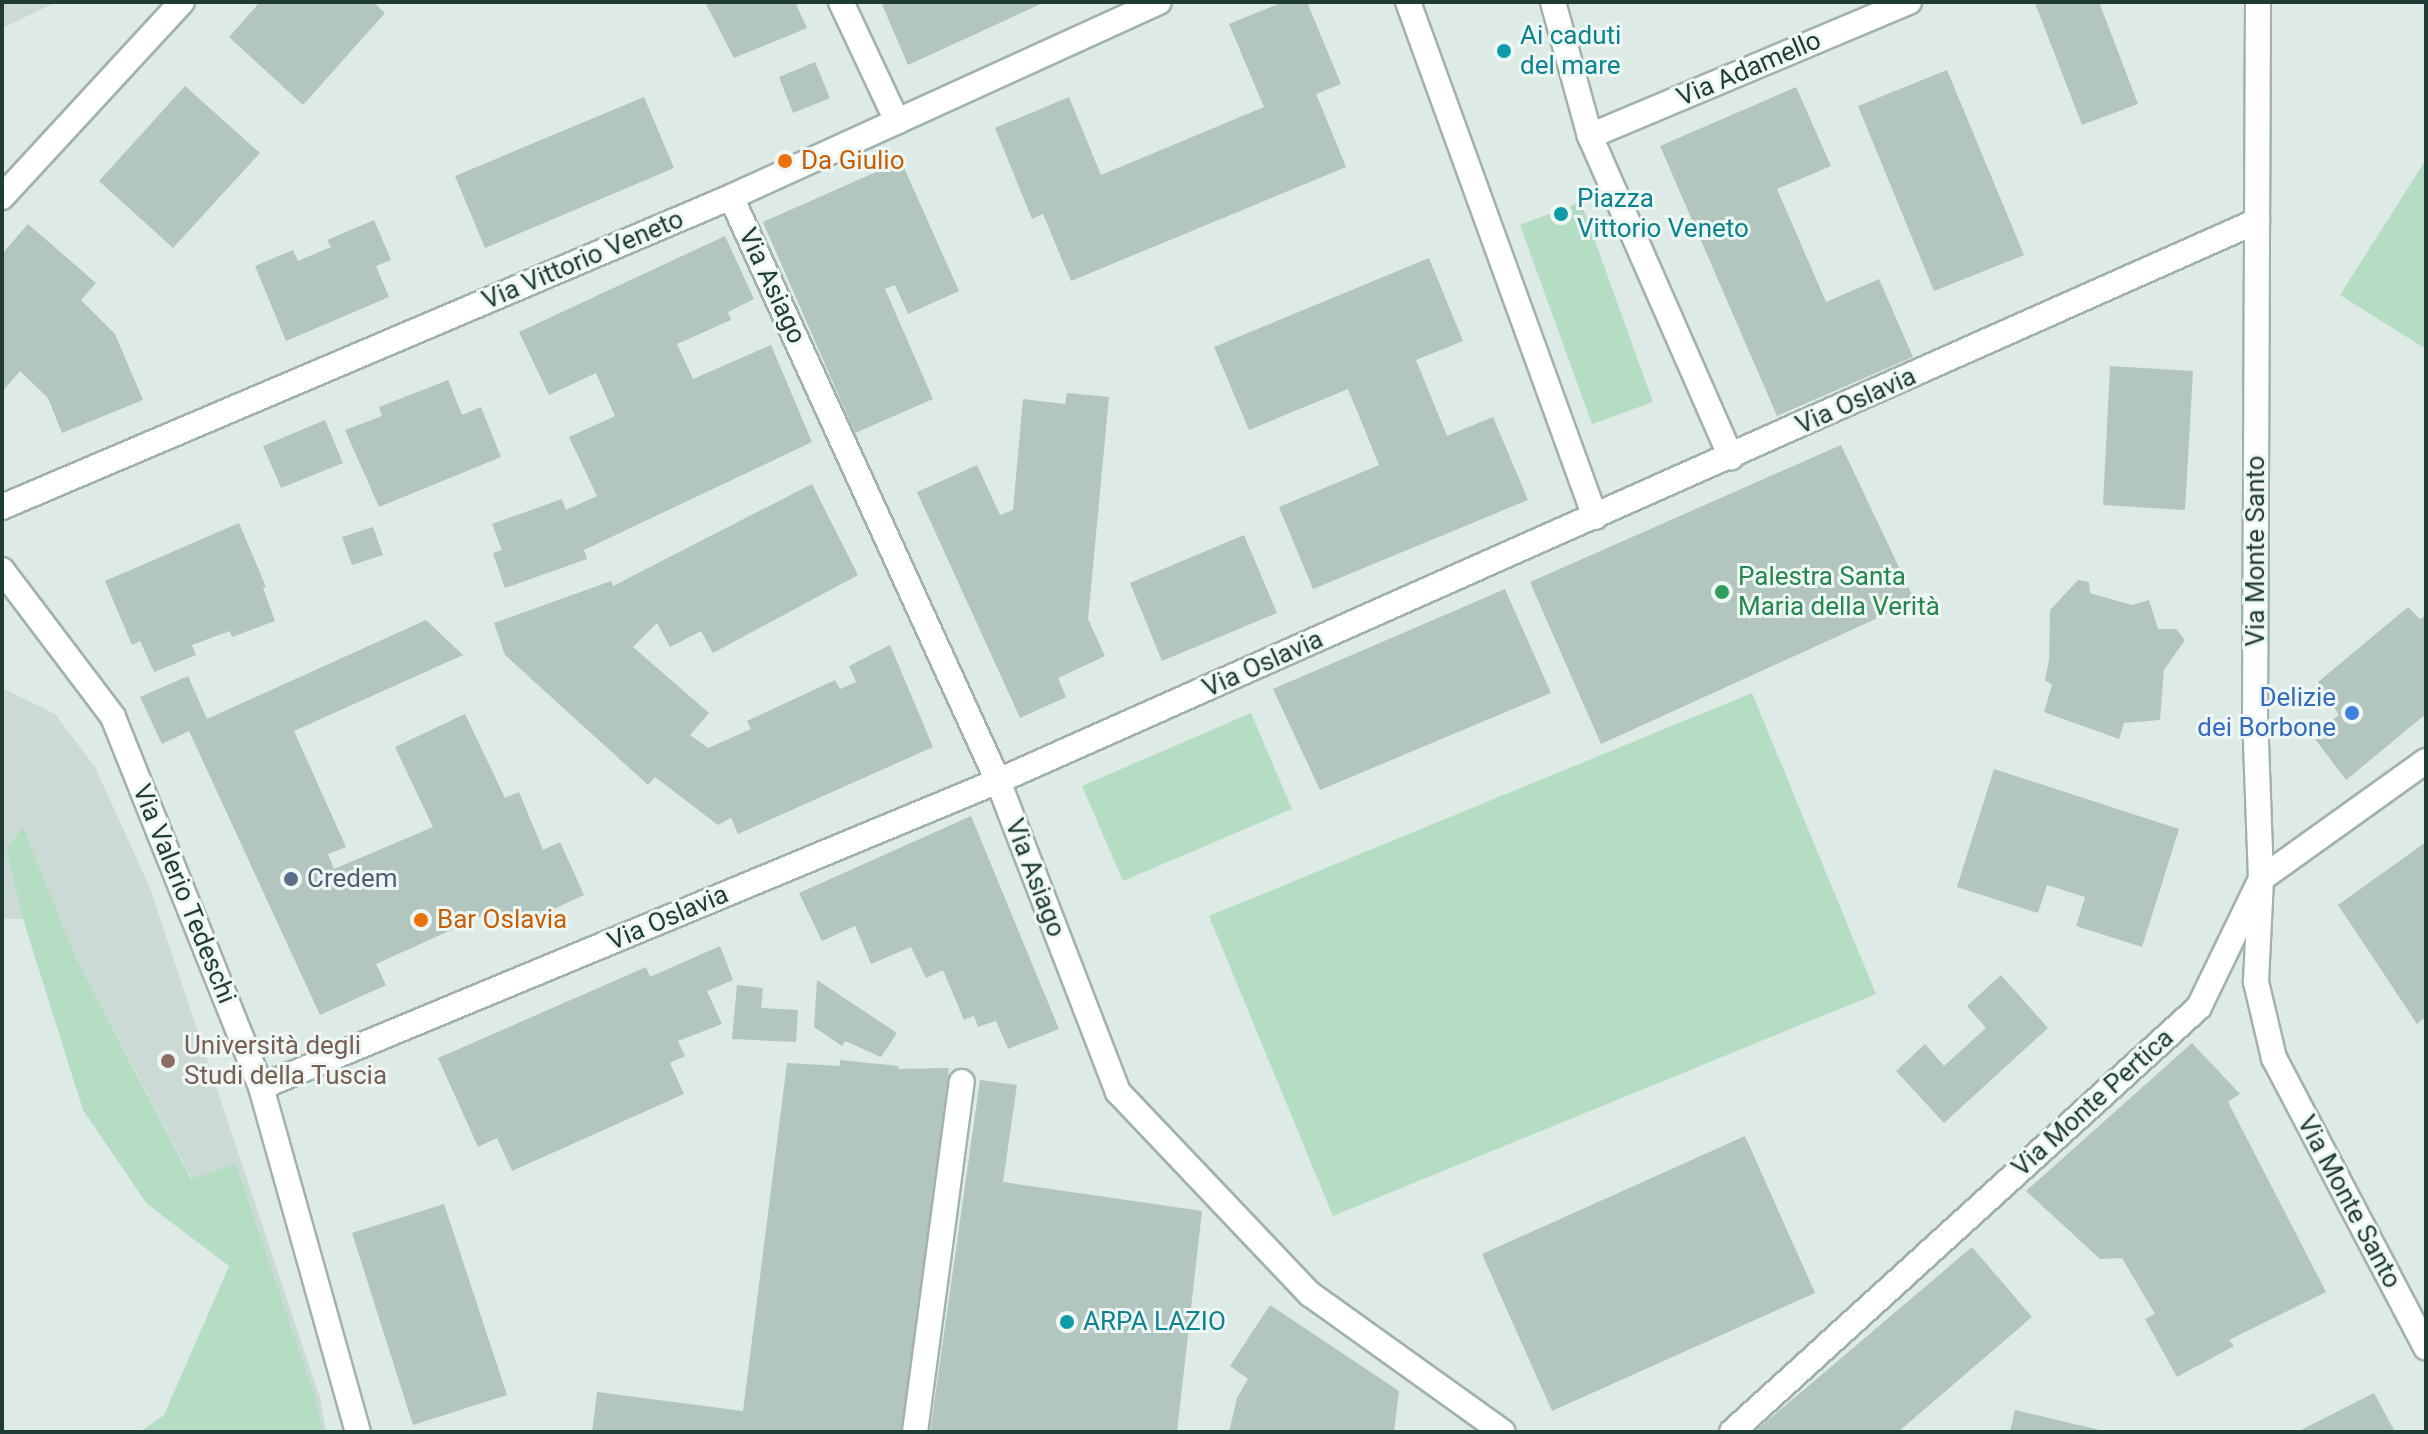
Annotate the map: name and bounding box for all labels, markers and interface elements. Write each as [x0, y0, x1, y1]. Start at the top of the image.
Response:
place label: Ai caduti del mare [1520, 20, 1621, 82]
street label: Via Adamello [1672, 25, 1826, 113]
marker: Ai caduti del mare [1495, 42, 1513, 60]
place label: Da Giulio [801, 145, 904, 177]
marker: Da Giulio [776, 152, 794, 170]
place label: Piazza Vittorio Veneto [1577, 183, 1749, 244]
street label: Via Vittorio Veneto [478, 204, 688, 316]
marker: Piazza Vittorio Veneto [1552, 205, 1570, 223]
street label: Via Asiago [732, 223, 812, 349]
street label: Via Oslavia [1791, 361, 1921, 441]
street label: Via Monte Santo [2240, 455, 2272, 647]
place label: Palestra Santa Maria della Verità [1738, 561, 1940, 622]
marker: Palestra Santa Maria della Verità [1713, 583, 1731, 601]
street label: Via Oslavia [1198, 624, 1328, 704]
place label: Delizie dei Borbone [2197, 682, 2336, 744]
marker: Delizie dei Borbone [2343, 704, 2361, 722]
street label: Via Valerio Tedeschi [126, 780, 242, 1008]
street label: Via Asiago [998, 815, 1072, 941]
place label: Credem [307, 863, 398, 895]
marker: Credem [282, 870, 300, 888]
street label: Via Oslavia [603, 879, 733, 957]
place label: Bar Oslavia [437, 904, 567, 936]
marker: Bar Oslavia [412, 911, 430, 929]
street label: Via Monte Pertica [2006, 1022, 2180, 1184]
place label: Università degli Studi della Tuscia [184, 1030, 388, 1092]
marker: Università degli Studi della Tuscia [159, 1052, 177, 1070]
street label: Via Monte Santo [2290, 1110, 2408, 1294]
place label: ARPA LAZIO [1083, 1306, 1226, 1338]
marker: ARPA LAZIO [1058, 1313, 1076, 1331]

